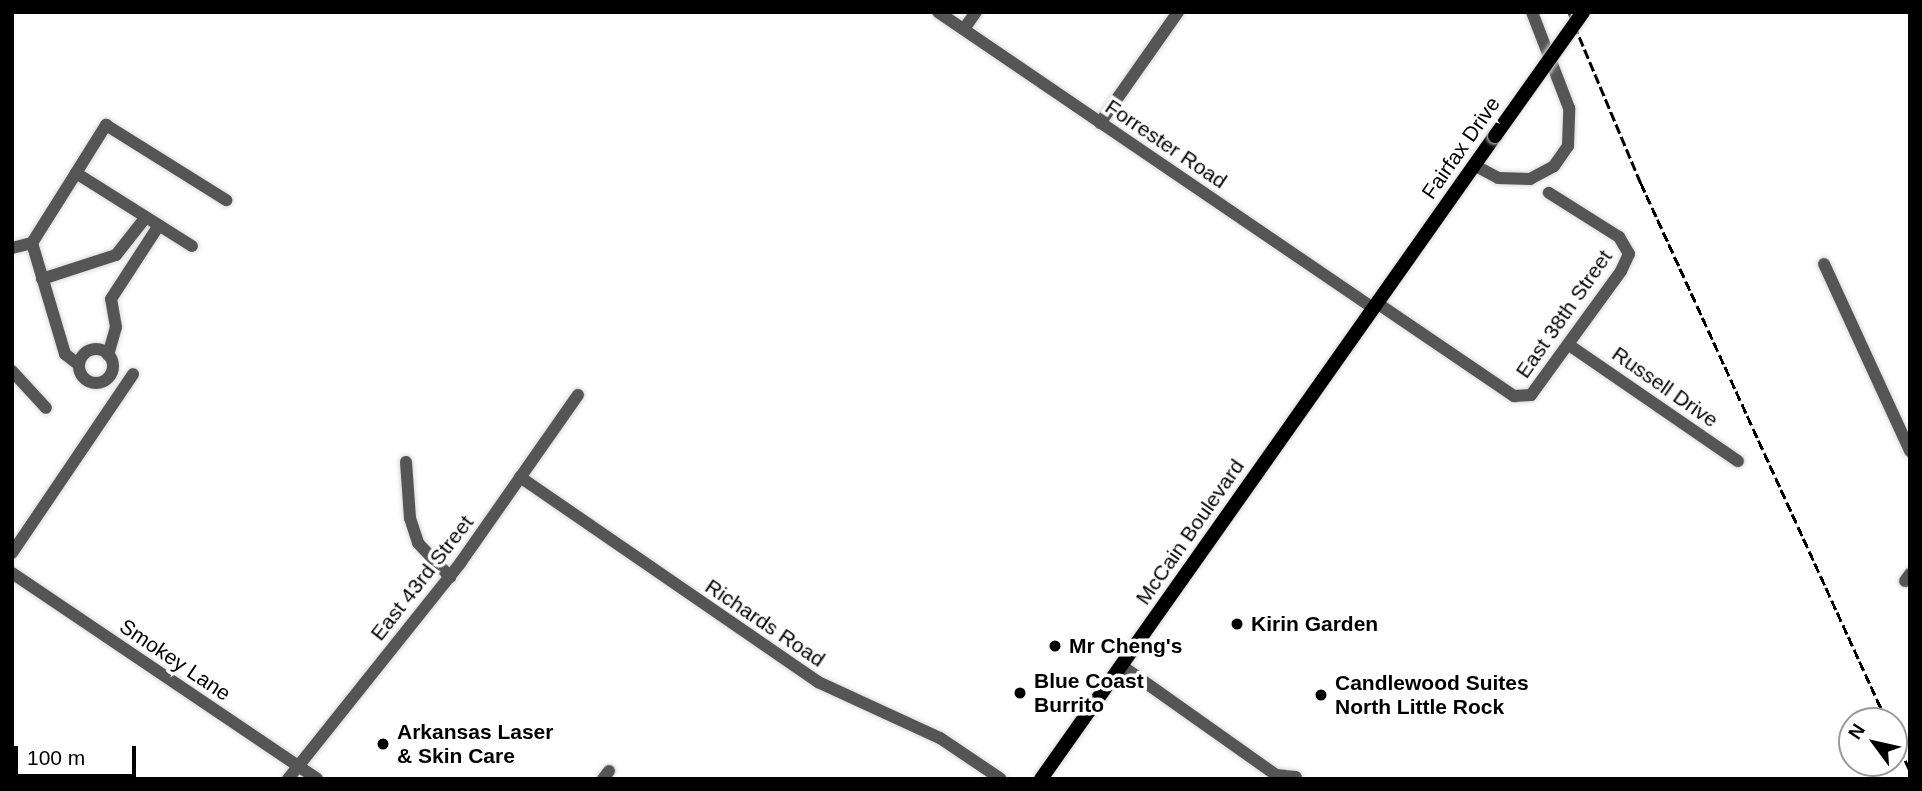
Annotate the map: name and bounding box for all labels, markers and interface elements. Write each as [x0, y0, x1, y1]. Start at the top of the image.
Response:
street label: Fairfax Drive [1417, 92, 1505, 204]
street label: Forrester Road [1100, 94, 1232, 194]
street label: East 38th Street [1510, 245, 1618, 383]
street label: Russell Drive [1607, 341, 1723, 433]
street label: McCain Boulevard [1130, 454, 1250, 610]
street label: East 43rd Street [365, 510, 479, 646]
street label: Richards Road [700, 574, 830, 672]
place label: Kirin Garden [1251, 611, 1378, 637]
street label: Smokey Lane [115, 614, 235, 706]
marker: Kirin Garden [1229, 616, 1245, 632]
place label: Mr Cheng's [1069, 633, 1183, 659]
marker: Mr Cheng's [1047, 638, 1063, 654]
place label: Blue Coast Burrito [1034, 668, 1144, 718]
place label: Candlewood Suites North Little Rock [1335, 670, 1529, 720]
marker: Blue Coast Burrito [1012, 685, 1028, 701]
marker: Candlewood Suites North Little Rock [1313, 687, 1329, 703]
north arrow [1838, 707, 1908, 777]
place label: Arkansas Laser & Skin Care [397, 719, 553, 769]
text: N [1844, 720, 1869, 743]
scale bar [18, 732, 140, 776]
marker: Arkansas Laser & Skin Care [375, 736, 391, 752]
text: 100 m [27, 746, 85, 769]

